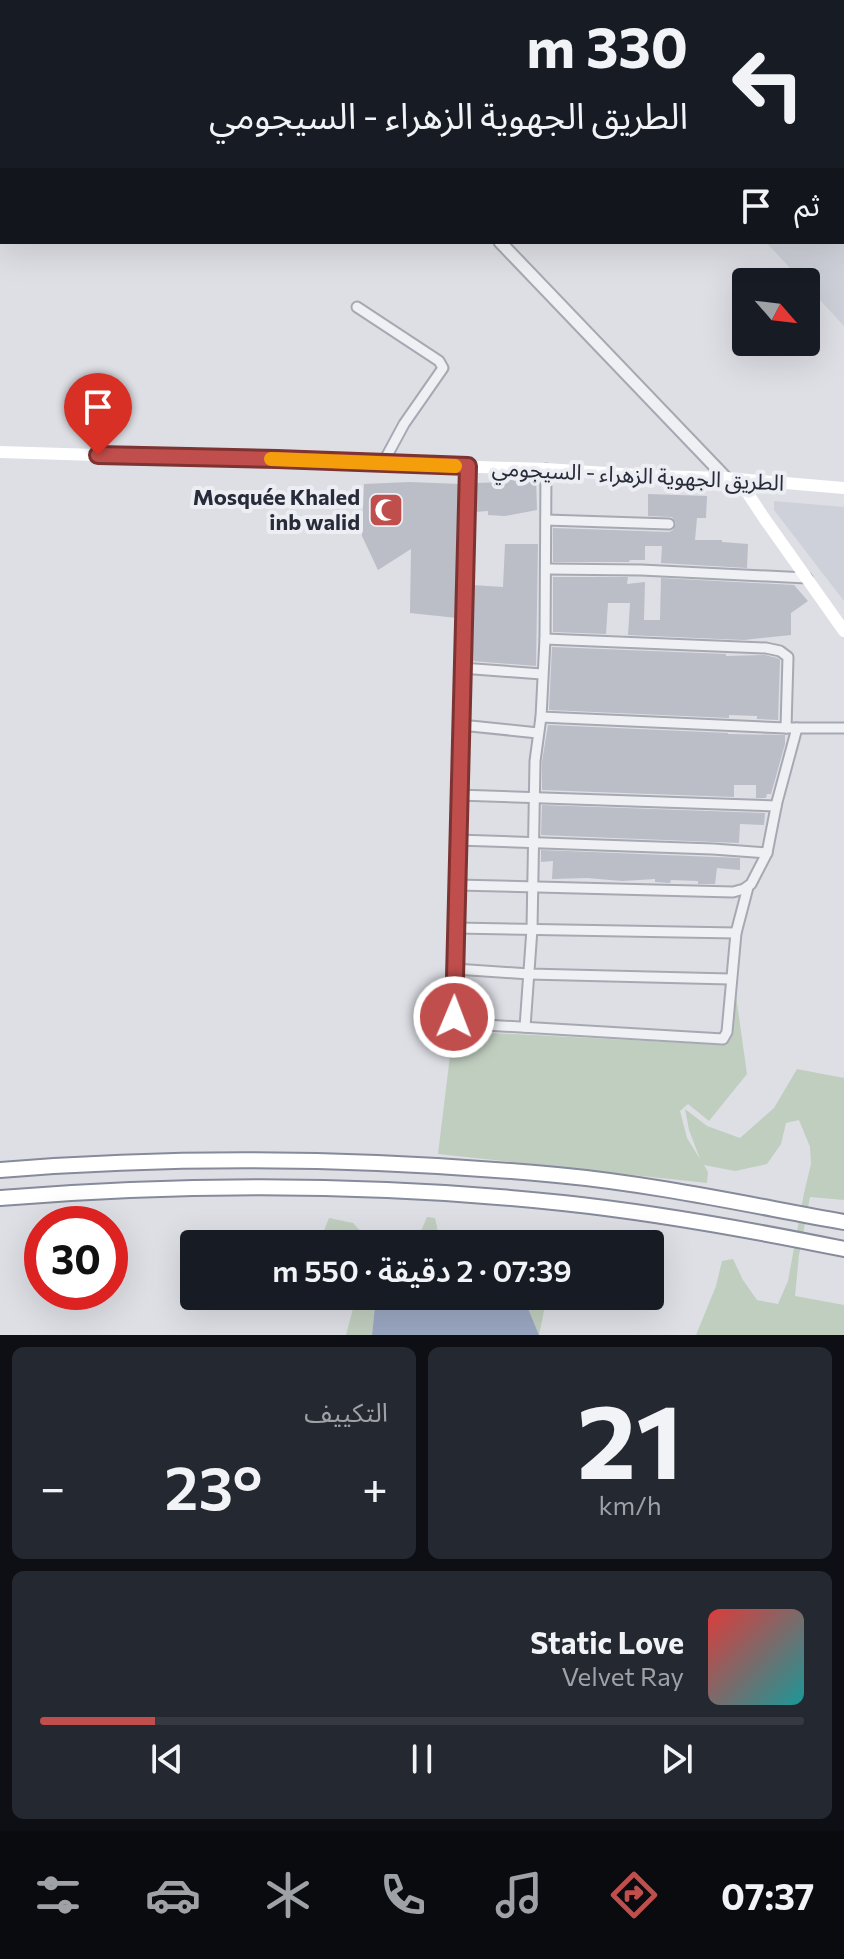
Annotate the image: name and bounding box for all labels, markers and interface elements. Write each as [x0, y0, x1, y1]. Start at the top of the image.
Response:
text: 330 m [526, 11, 688, 80]
icon: left [716, 32, 820, 136]
text: الطريق الجهوية الزهراء - السيجومي [209, 92, 688, 136]
icon: arrive [734, 184, 778, 228]
text: ثم [794, 185, 820, 222]
north arrow [732, 268, 820, 356]
map controls [732, 268, 820, 356]
pin [64, 373, 132, 455]
icon: arrive [76, 385, 120, 429]
street label: الطريق الجهوية الزهراء - السيجومي [491, 453, 785, 500]
place label: Mosquée Khaled inb walid [193, 483, 360, 535]
mosque icon: Mosquée Khaled inb walid [367, 491, 405, 529]
position arrow [412, 975, 496, 1059]
speed limit sign: 30 [24, 1206, 128, 1310]
text: 07:39 · 2 دقيقة · 550 m [272, 1251, 572, 1288]
text: 21 [577, 1373, 683, 1500]
text: التكييف [304, 1396, 388, 1427]
text: 23° [165, 1449, 263, 1522]
text: − [40, 1459, 65, 1513]
text: + [362, 1459, 388, 1513]
text: km/h [598, 1489, 662, 1520]
text: Static Love [530, 1623, 684, 1660]
text: Velvet Ray [562, 1660, 684, 1691]
icon: previous [145, 1737, 189, 1781]
icon: pause [400, 1737, 444, 1781]
icon: next [655, 1737, 699, 1781]
icon: filters [30, 1867, 86, 1923]
icon: car [145, 1867, 201, 1923]
icon: climate [260, 1867, 316, 1923]
icon: phone [375, 1867, 431, 1923]
icon: music [491, 1867, 547, 1923]
icon: directions [606, 1867, 662, 1923]
text: 07:37 [721, 1873, 814, 1917]

